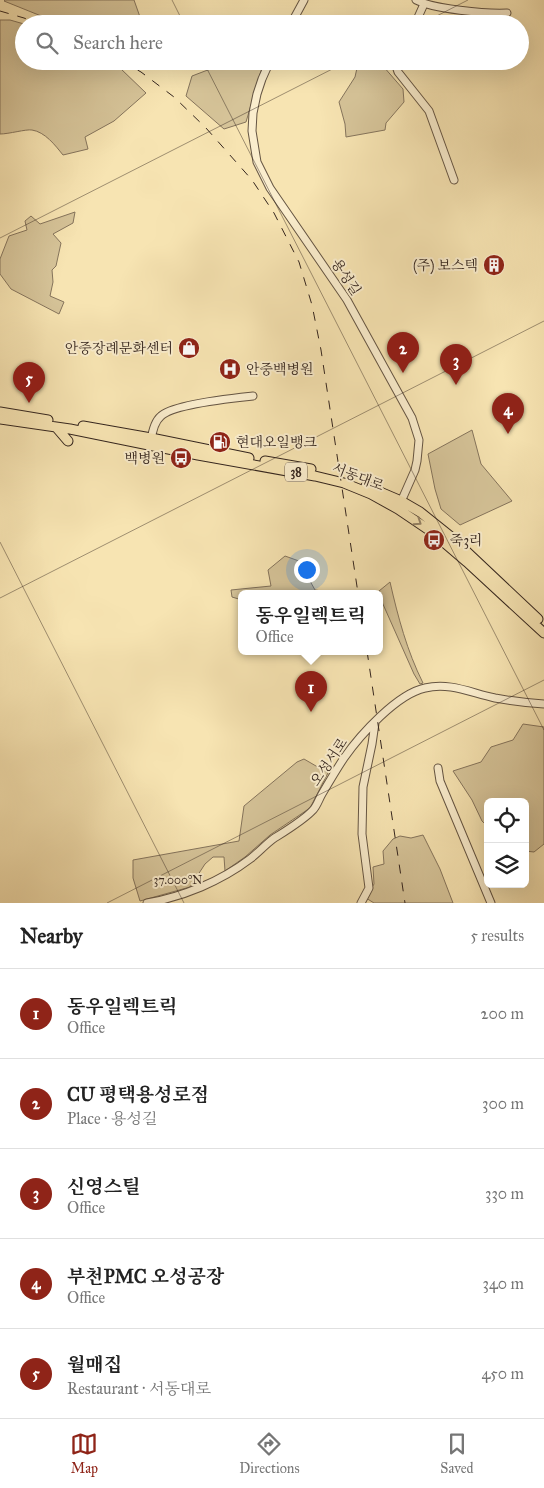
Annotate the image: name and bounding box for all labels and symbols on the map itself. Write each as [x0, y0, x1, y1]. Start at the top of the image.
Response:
building icon: (주) 보스텍 [482, 253, 506, 277]
street label: 용성길 [328, 255, 364, 299]
place label: (주) 보스텍 [413, 257, 478, 275]
pin: 2 [387, 332, 419, 373]
shop icon: 안중장례문화센터 [177, 336, 201, 360]
place label: 안중장례문화센터 [65, 340, 173, 357]
pin: 3 [440, 344, 472, 385]
hospital icon: 안중백병원 [218, 357, 242, 381]
place label: 안중백병원 [246, 361, 314, 378]
pin: 5 [13, 362, 45, 403]
pin: 4 [492, 393, 524, 434]
fuel station icon: 현대오일뱅크 [208, 430, 232, 454]
place label: 현대오일뱅크 [236, 434, 318, 451]
bus stop icon: 백병원 [169, 446, 193, 470]
place label: 백병원 [124, 450, 165, 467]
street label: 서동대로 [330, 459, 387, 495]
road number: 38 [285, 462, 307, 482]
one-way arrow [412, 516, 421, 525]
bus stop icon: 죽3리 [422, 528, 446, 552]
place label: 죽3리 [450, 532, 483, 549]
your location [294, 557, 320, 583]
pin: 1 [295, 671, 327, 712]
street label: 오성서로 [307, 734, 351, 789]
text: 37.000°N [153, 873, 203, 887]

